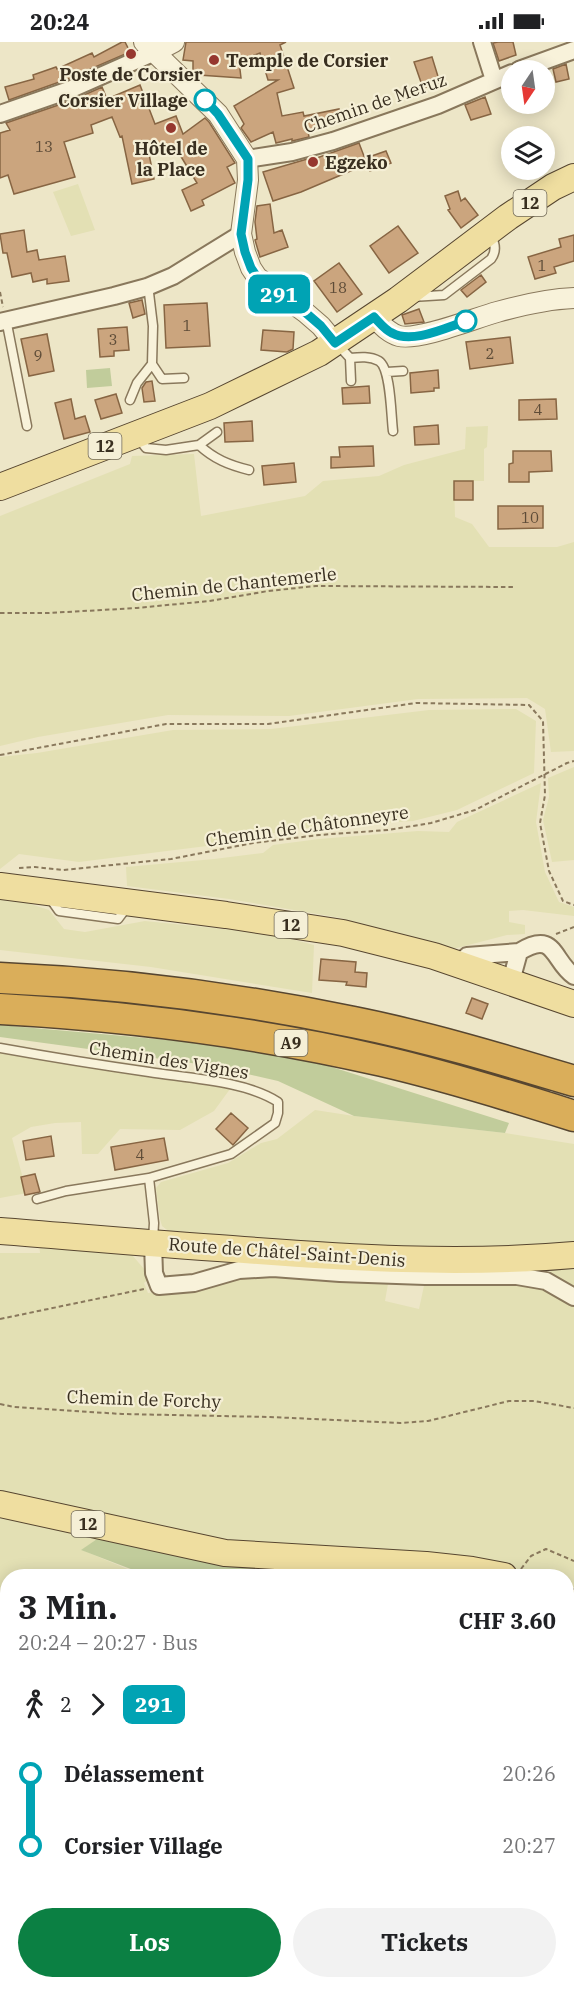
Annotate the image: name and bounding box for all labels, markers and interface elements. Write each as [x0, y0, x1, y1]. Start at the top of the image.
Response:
text: 20:24 [30, 7, 89, 36]
marker: Poste de Corsier [124, 47, 138, 61]
place label: Temple de Corsier [226, 49, 389, 72]
marker: Temple de Corsier [207, 53, 221, 67]
north arrow [501, 60, 555, 114]
map controls [501, 60, 555, 180]
place label: Poste de Corsier [59, 63, 203, 86]
street label: Chemin de Meruz [300, 68, 450, 138]
place label: Corsier Village [58, 89, 188, 112]
marker: Corsier Village [194, 89, 216, 111]
marker: Hôtel de la Place [164, 121, 178, 135]
button: layers [501, 126, 555, 180]
house number: 13 [35, 137, 53, 156]
place label: Hôtel de la Place [134, 137, 208, 181]
place label: Egzeko [325, 151, 388, 174]
marker: Egzeko [306, 155, 320, 169]
road number: 12 [514, 190, 546, 216]
house number: 1 [537, 256, 547, 275]
line badge: 291 [244, 274, 314, 314]
house number: 18 [329, 278, 347, 297]
text: 291 [260, 280, 298, 308]
unlabelled marker [455, 310, 477, 332]
house number: 1 [182, 316, 192, 335]
house number: 3 [108, 330, 118, 349]
house number: 2 [485, 344, 495, 363]
house number: 9 [33, 346, 43, 365]
house number: 4 [533, 400, 543, 419]
road number: 12 [88, 433, 122, 459]
house number: 10 [521, 508, 539, 527]
street label: Chemin de Chantemerle [130, 562, 338, 606]
street label: Chemin de Châtonneyre [204, 800, 410, 852]
road number: 12 [274, 912, 308, 938]
road number: A9 [274, 1030, 308, 1056]
street label: Chemin des Vignes [87, 1036, 251, 1084]
house number: 4 [135, 1145, 145, 1164]
street label: Route de Châtel-Saint-Denis [168, 1232, 406, 1272]
street label: Chemin de Forchy [66, 1385, 222, 1413]
road number: 12 [72, 1511, 104, 1537]
text: 3 Min. [18, 1585, 118, 1628]
text: CHF 3.60 [459, 1606, 556, 1635]
text: 20:24 – 20:27 · Bus [18, 1629, 198, 1656]
icon: walk [18, 1688, 51, 1721]
icon: forward [81, 1688, 114, 1721]
text: 291 [135, 1690, 173, 1718]
text: 2 [60, 1691, 72, 1718]
text: Délassement [64, 1759, 204, 1788]
text: 20:26 [502, 1760, 556, 1787]
text: Corsier Village [64, 1831, 223, 1860]
text: 20:27 [502, 1832, 556, 1859]
button: Los [18, 1908, 281, 1977]
button: Tickets [293, 1908, 556, 1977]

